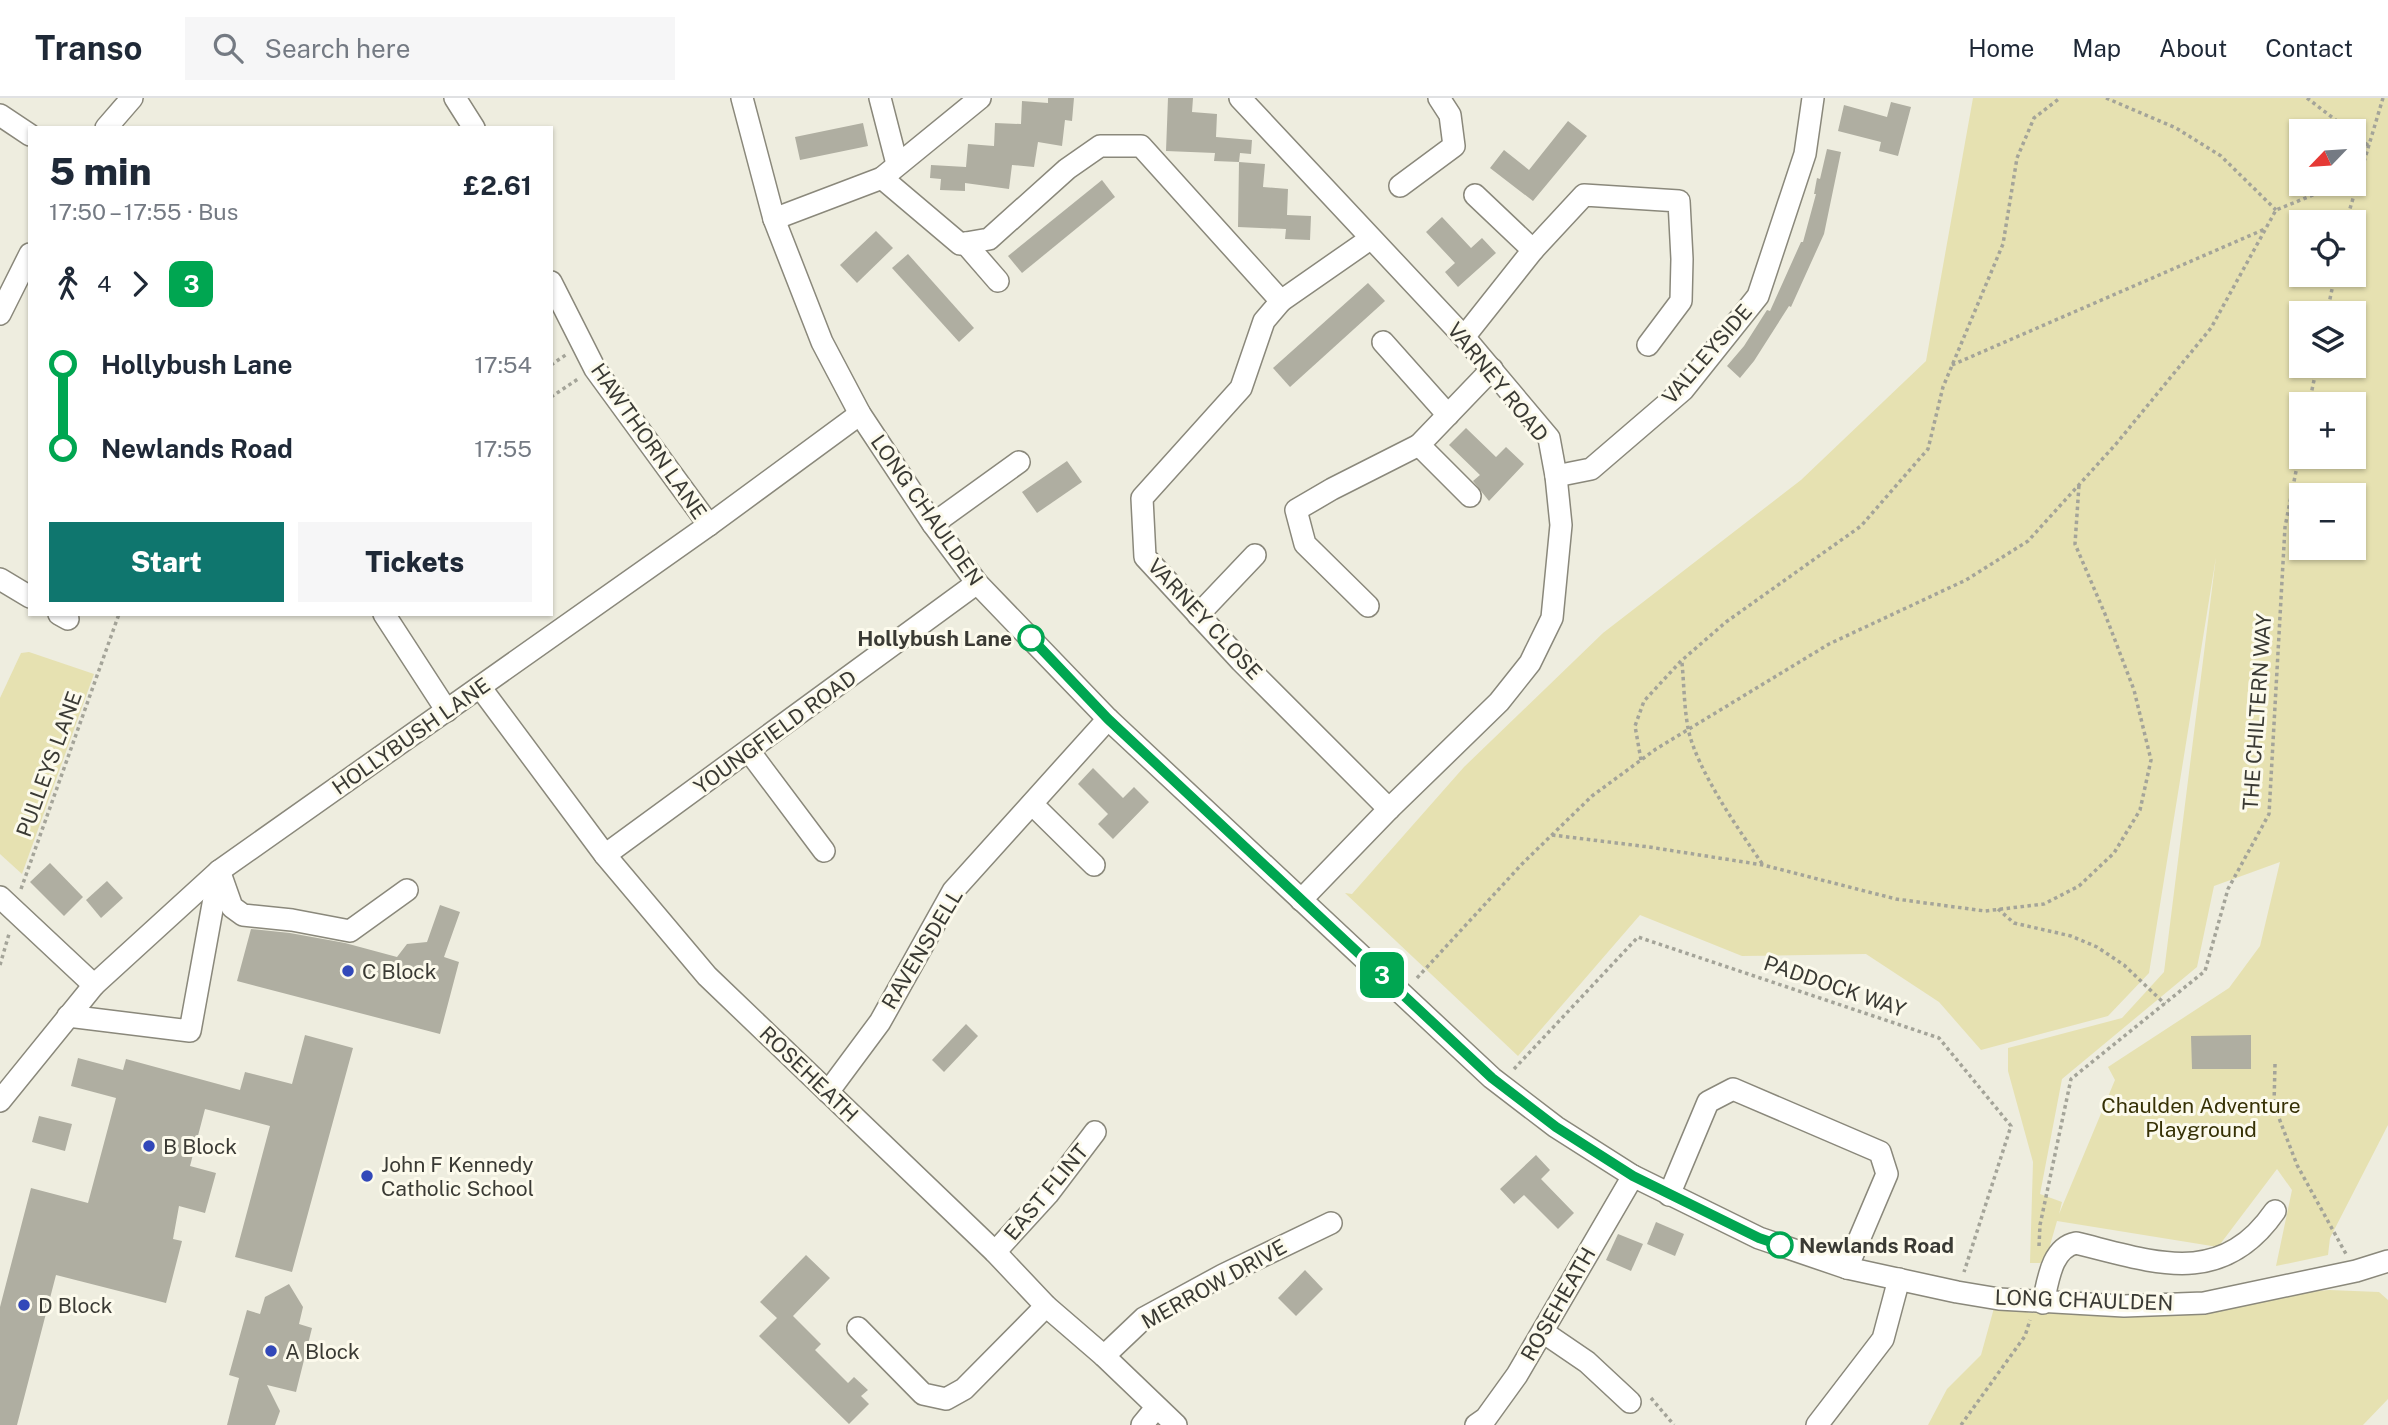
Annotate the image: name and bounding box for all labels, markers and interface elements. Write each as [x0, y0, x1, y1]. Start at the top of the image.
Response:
search box [185, 17, 675, 80]
text: Transo [35, 29, 143, 67]
icon: search [209, 29, 247, 67]
text: Search here [265, 33, 411, 64]
text: Home [1968, 34, 2034, 62]
text: Map [2072, 34, 2121, 62]
text: About [2159, 34, 2227, 62]
text: Contact [2265, 34, 2353, 62]
north arrow [2289, 119, 2366, 196]
map controls [2289, 119, 2366, 560]
text: 5 min [49, 149, 151, 194]
text: £2.61 [463, 170, 532, 201]
text: 17:50 – 17:55 · Bus [49, 198, 238, 225]
button: locate [2289, 210, 2366, 287]
icon: walk [49, 265, 87, 303]
icon: forward [121, 265, 159, 303]
text: 4 [97, 270, 111, 297]
text: 3 [183, 270, 199, 298]
street label: VALLEYSIDE [1657, 299, 1757, 409]
button: layers [2289, 301, 2366, 378]
street label: VARNEY ROAD [1442, 317, 1554, 447]
text: Hollybush Lane [101, 349, 292, 380]
text: 17:54 [474, 351, 532, 378]
street label: HAWTHORN LANE [586, 358, 712, 524]
button: + [2289, 392, 2366, 469]
street label: LONG CHAULDEN [866, 430, 988, 590]
text: Newlands Road [101, 433, 293, 464]
text: 17:55 [474, 435, 532, 462]
button: − [2289, 483, 2366, 560]
button: Start [49, 522, 284, 602]
button: Tickets [298, 522, 532, 602]
street label: VARNEY CLOSE [1143, 553, 1267, 685]
street label: THE CHILTERN WAY [2238, 612, 2276, 811]
marker: Hollybush Lane [1018, 625, 1044, 651]
place label: Hollybush Lane [857, 626, 1012, 651]
street label: YOUNGFIELD ROAD [689, 665, 861, 799]
street label: HOLLYBUSH LANE [327, 672, 495, 800]
street label: PULLEYS LANE [11, 688, 87, 840]
street label: RAVENSDELL [876, 884, 968, 1014]
street label: PADDOCK WAY [1761, 950, 1910, 1022]
line badge: 3 [1359, 952, 1405, 998]
place label: C Block [362, 959, 437, 984]
text: 3 [1374, 961, 1390, 989]
marker: C Block [340, 963, 356, 979]
street label: ROSEHEATH [755, 1021, 863, 1127]
park label: Chaulden Adventure Playground [2101, 1093, 2301, 1142]
place label: B Block [163, 1134, 237, 1159]
marker: B Block [141, 1138, 157, 1154]
street label: EAST FLINT [999, 1139, 1093, 1245]
place label: John F Kennedy Catholic School [381, 1152, 534, 1201]
marker: John F Kennedy Catholic School [359, 1168, 375, 1184]
marker: Newlands Road [1767, 1232, 1793, 1258]
place label: Newlands Road [1799, 1233, 1954, 1258]
street label: MERROW DRIVE [1137, 1234, 1291, 1334]
street label: ROSEHEATH [1515, 1243, 1601, 1365]
street label: LONG CHAULDEN [1994, 1284, 2174, 1316]
place label: D Block [38, 1293, 113, 1318]
marker: D Block [16, 1297, 32, 1313]
place label: A Block [285, 1339, 360, 1364]
marker: A Block [263, 1343, 279, 1359]

